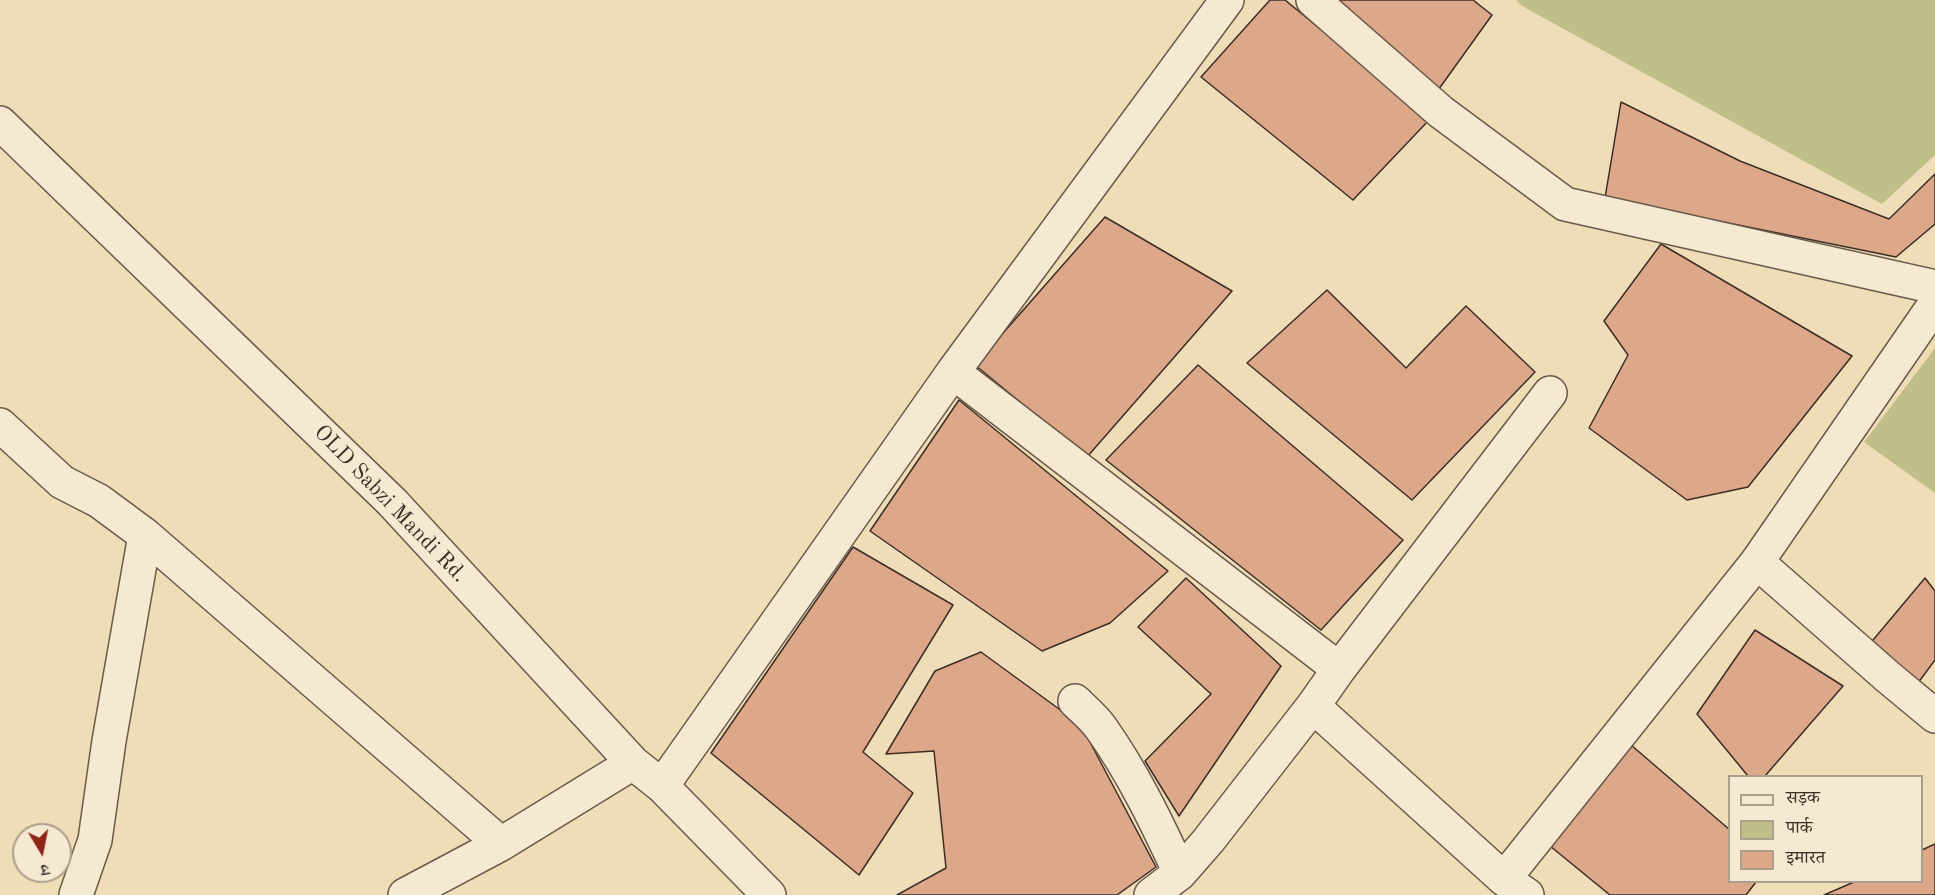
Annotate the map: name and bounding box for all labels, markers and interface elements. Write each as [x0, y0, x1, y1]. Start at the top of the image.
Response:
street label: OLD Sabzi Mandi Rd. [308, 420, 472, 588]
legend [1728, 775, 1923, 883]
text: सड़क [1786, 789, 1820, 807]
text: पार्क [1786, 819, 1813, 837]
north arrow [12, 823, 72, 883]
text: इमारत [1786, 849, 1825, 867]
text: उ [39, 860, 50, 877]

